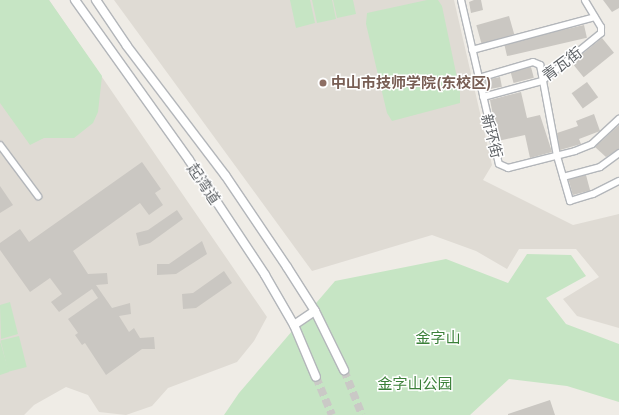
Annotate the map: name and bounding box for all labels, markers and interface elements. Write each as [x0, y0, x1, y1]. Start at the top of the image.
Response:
street label: 青瓦街 [539, 43, 585, 85]
place label: 中山市技师学院(东校区) [331, 74, 492, 92]
marker: 中山市技师学院(东校区) [318, 78, 328, 88]
street label: 新环街 [478, 112, 506, 160]
street label: 起湾道 [184, 160, 224, 208]
park label: 金字山 [416, 329, 460, 347]
park label: 金字山公园 [378, 375, 452, 393]

